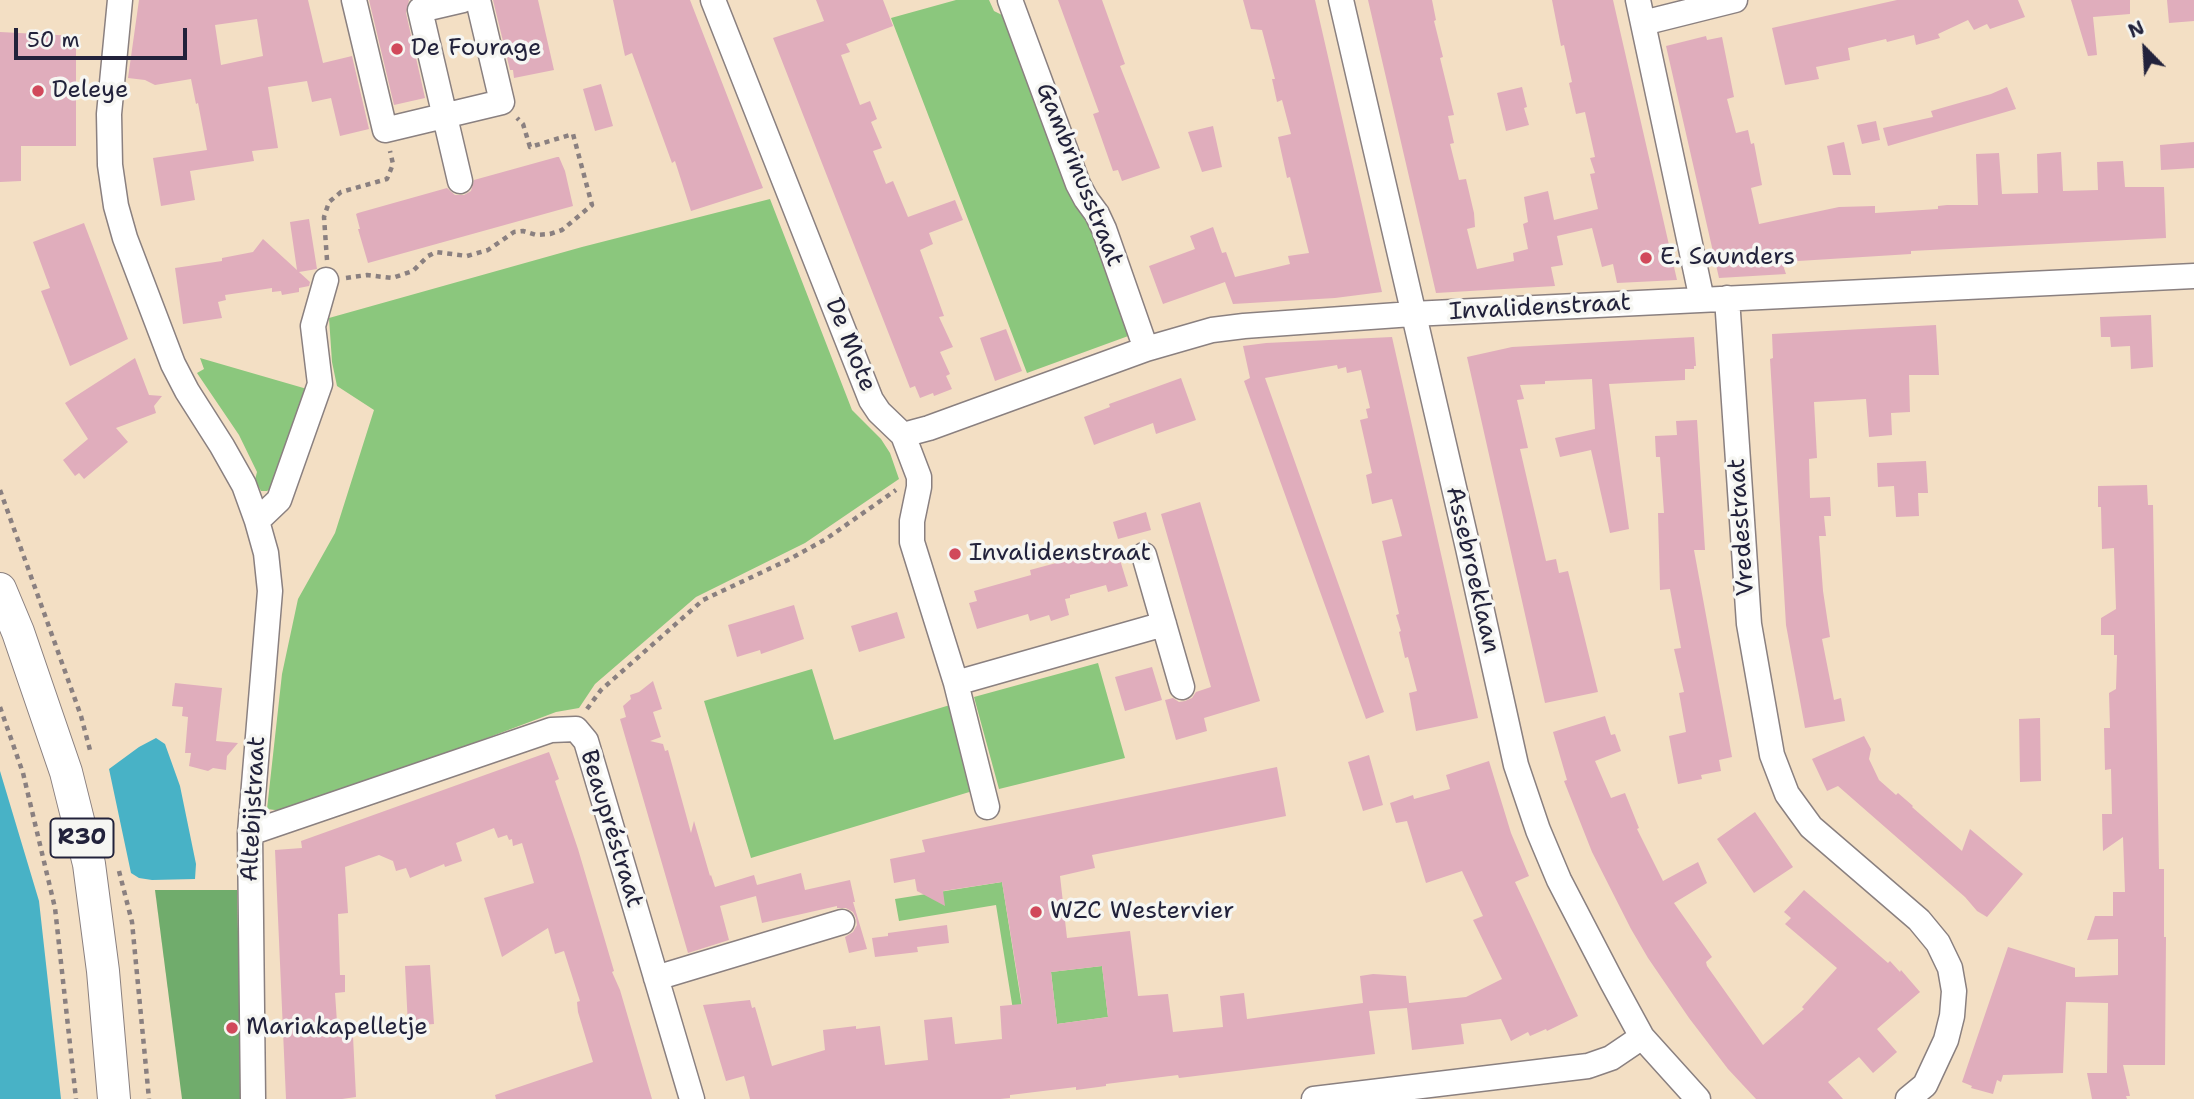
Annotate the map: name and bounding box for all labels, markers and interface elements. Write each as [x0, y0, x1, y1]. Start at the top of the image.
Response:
scale bar [18, 14, 191, 58]
north arrow [2110, 14, 2180, 84]
text: N [2124, 15, 2148, 44]
text: 50 m [27, 26, 80, 54]
place label: De Fourage [411, 35, 542, 63]
marker: De Fourage [389, 41, 405, 57]
place label: Deleye [52, 77, 129, 105]
street label: Gambrinusstraat [1029, 79, 1129, 271]
marker: Deleye [30, 83, 46, 99]
place label: E. Saunders [1660, 244, 1795, 272]
marker: E. Saunders [1638, 250, 1654, 266]
street label: Invalidenstraat [1448, 289, 1632, 327]
street label: De Mote [818, 294, 882, 396]
street label: Vredestraat [1723, 457, 1761, 597]
street label: Assebroeklaan [1439, 484, 1505, 656]
place label: Invalidenstraat [969, 540, 1151, 568]
marker: Invalidenstraat [947, 546, 963, 562]
street label: Altebijstraat [236, 735, 272, 883]
street label: Beaupréstraat [573, 747, 649, 911]
road number: R30 [50, 818, 114, 858]
place label: WZC Westervier [1050, 898, 1234, 926]
marker: WZC Westervier [1028, 904, 1044, 920]
place label: Mariakapelletje [246, 1014, 428, 1042]
marker: Mariakapelletje [224, 1020, 240, 1036]

